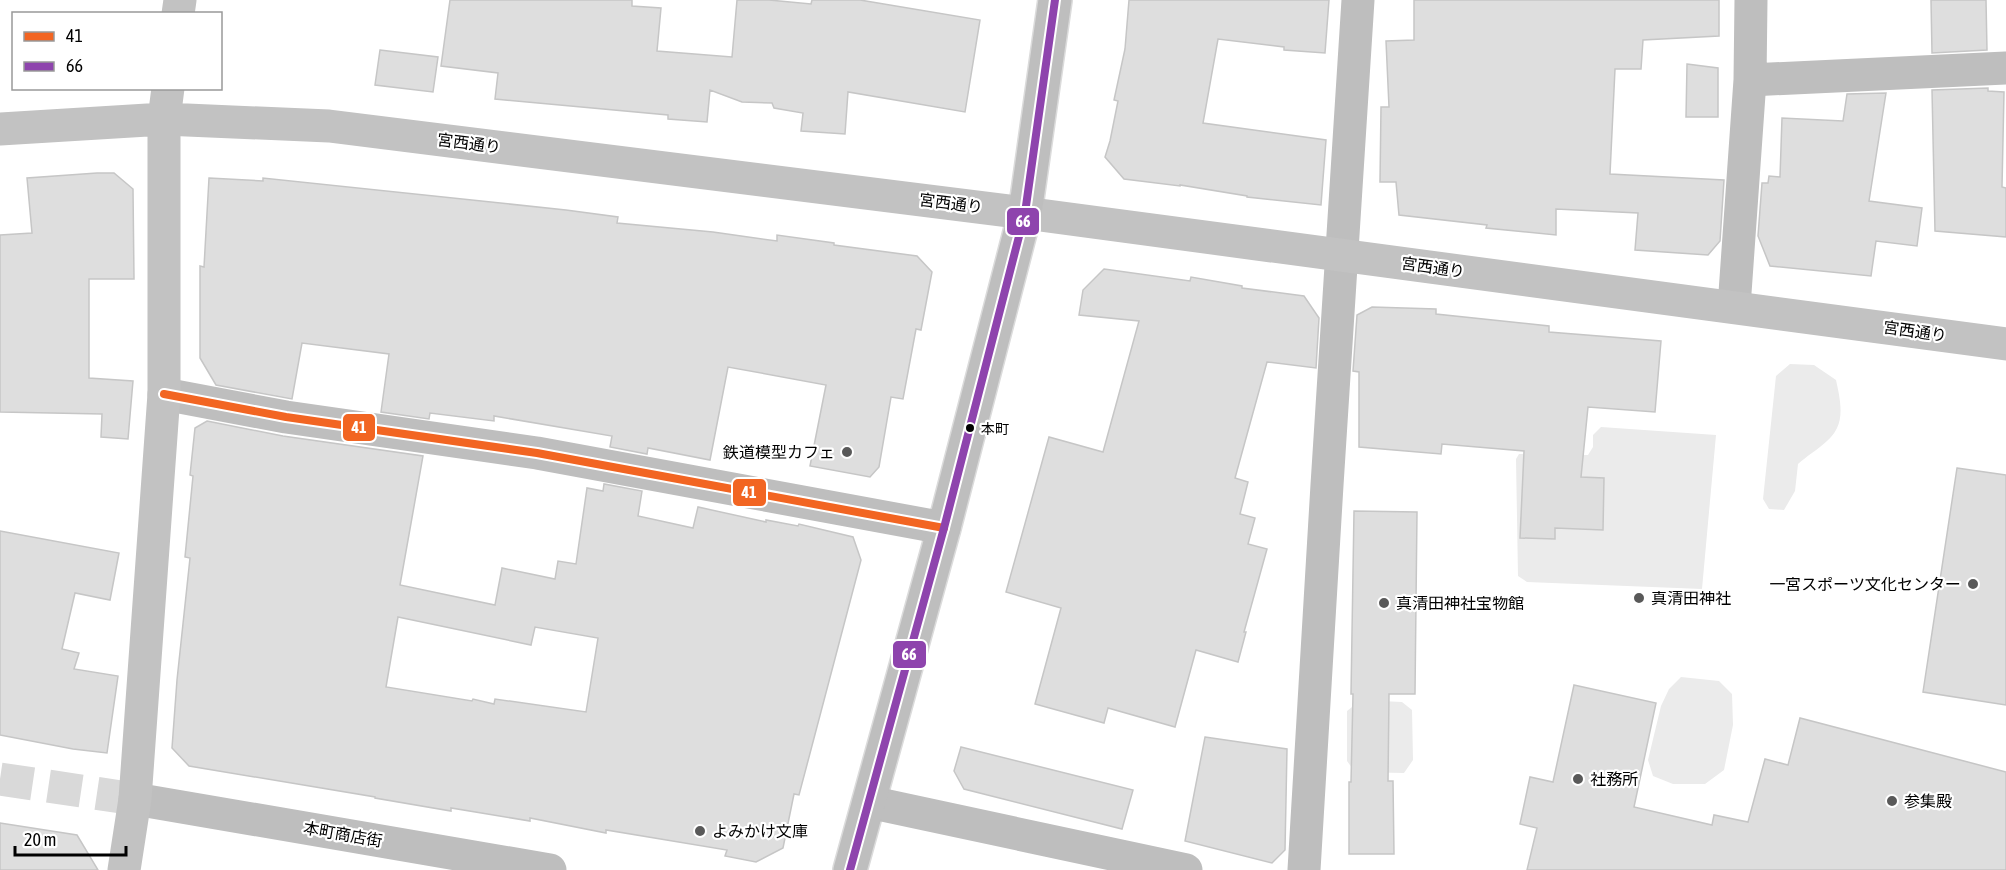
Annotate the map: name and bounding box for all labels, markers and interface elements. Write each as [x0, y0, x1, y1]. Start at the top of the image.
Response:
legend [12, 12, 222, 90]
text: 41 [66, 25, 83, 46]
text: 66 [66, 55, 83, 76]
street label: 宮西通り [436, 130, 502, 156]
street label: 宮西通り [918, 190, 984, 216]
line badge: 66 [1006, 207, 1040, 236]
text: 66 [1015, 212, 1031, 230]
street label: 宮西通り [1400, 254, 1466, 280]
street label: 宮西通り [1882, 318, 1948, 344]
line badge: 41 [342, 413, 376, 442]
text: 41 [350, 418, 367, 436]
place label: 本町 [981, 421, 1009, 437]
marker: 本町 [964, 422, 976, 434]
place label: 鉄道模型カフェ [723, 443, 835, 461]
marker: 鉄道模型カフェ [840, 445, 854, 459]
line badge: 41 [732, 478, 767, 507]
text: 41 [740, 483, 757, 501]
place label: 一宮スポーツ文化センター [1769, 575, 1961, 593]
marker: 一宮スポーツ文化センター [1966, 577, 1980, 591]
place label: 真清田神社 [1651, 589, 1731, 607]
marker: 真清田神社 [1632, 591, 1646, 605]
place label: 真清田神社宝物館 [1396, 594, 1524, 612]
marker: 真清田神社宝物館 [1377, 596, 1391, 610]
line badge: 66 [892, 640, 927, 669]
text: 66 [901, 645, 917, 663]
place label: 社務所 [1590, 770, 1638, 788]
marker: 社務所 [1571, 772, 1585, 786]
place label: 参集殿 [1904, 792, 1952, 810]
marker: 参集殿 [1885, 794, 1899, 808]
street label: 本町商店街 [302, 818, 384, 850]
scale bar [15, 819, 126, 857]
place label: よみかけ文庫 [712, 822, 808, 840]
marker: よみかけ文庫 [693, 824, 707, 838]
text: 20 m [24, 829, 56, 850]

